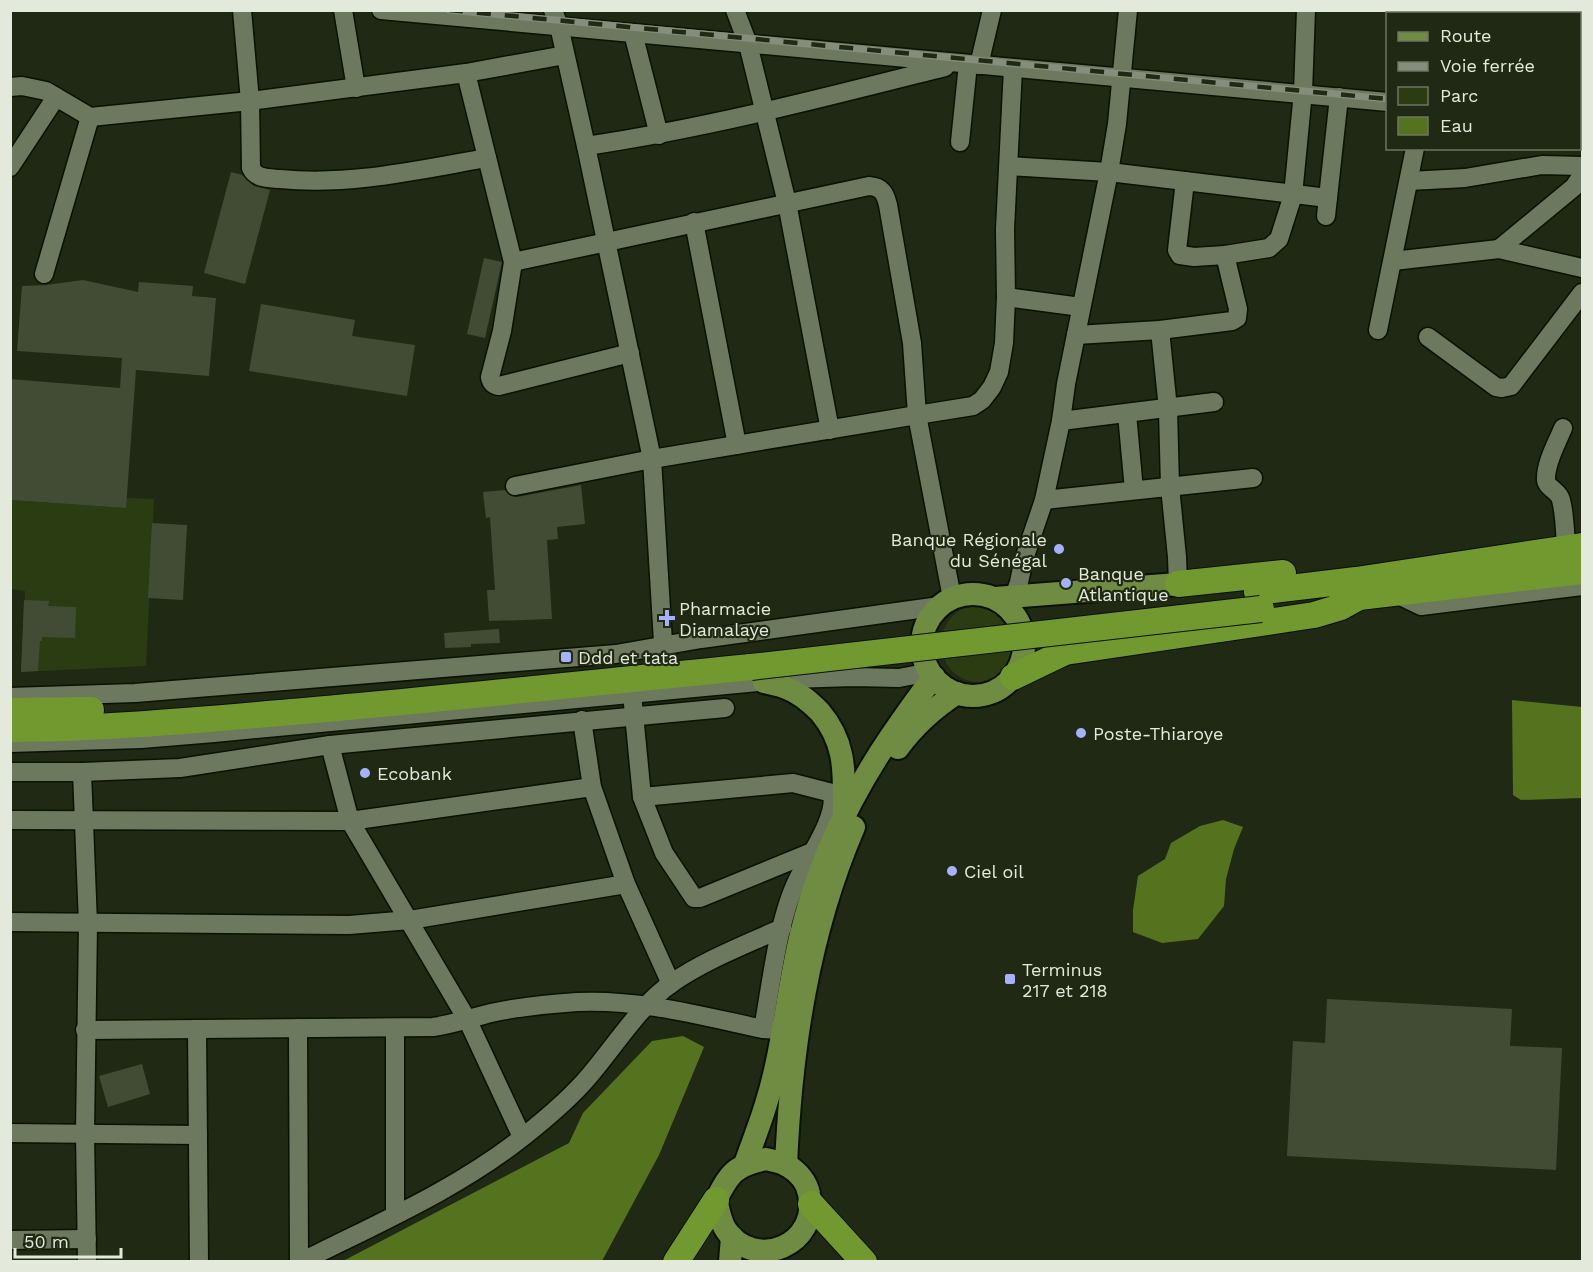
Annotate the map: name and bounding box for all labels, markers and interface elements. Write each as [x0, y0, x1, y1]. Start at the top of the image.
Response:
legend [1386, 12, 1581, 150]
text: Route [1440, 25, 1492, 46]
text: Voie ferrée [1440, 55, 1535, 76]
text: Parc [1440, 85, 1478, 106]
text: Eau [1440, 115, 1473, 136]
place label: Banque Régionale du Sénégal [891, 529, 1047, 571]
marker: Banque Régionale du Sénégal [1052, 542, 1066, 556]
place label: Banque Atlantique [1078, 563, 1169, 605]
marker: Banque Atlantique [1059, 576, 1073, 590]
place label: Pharmacie Diamalaye [679, 598, 771, 640]
marker: Pharmacie Diamalaye [660, 611, 674, 625]
place label: Ddd et tata [578, 647, 678, 668]
marker: Ddd et tata [559, 650, 573, 664]
place label: Poste-Thiaroye [1093, 723, 1223, 744]
marker: Poste-Thiaroye [1074, 726, 1088, 740]
place label: Ecobank [377, 763, 452, 784]
marker: Ecobank [358, 766, 372, 780]
place label: Ciel oil [964, 861, 1024, 882]
marker: Ciel oil [945, 864, 959, 878]
place label: Terminus 217 et 218 [1022, 959, 1108, 1001]
marker: Terminus 217 et 218 [1003, 972, 1017, 986]
scale bar [15, 1221, 122, 1259]
text: 50 m [24, 1231, 69, 1252]

